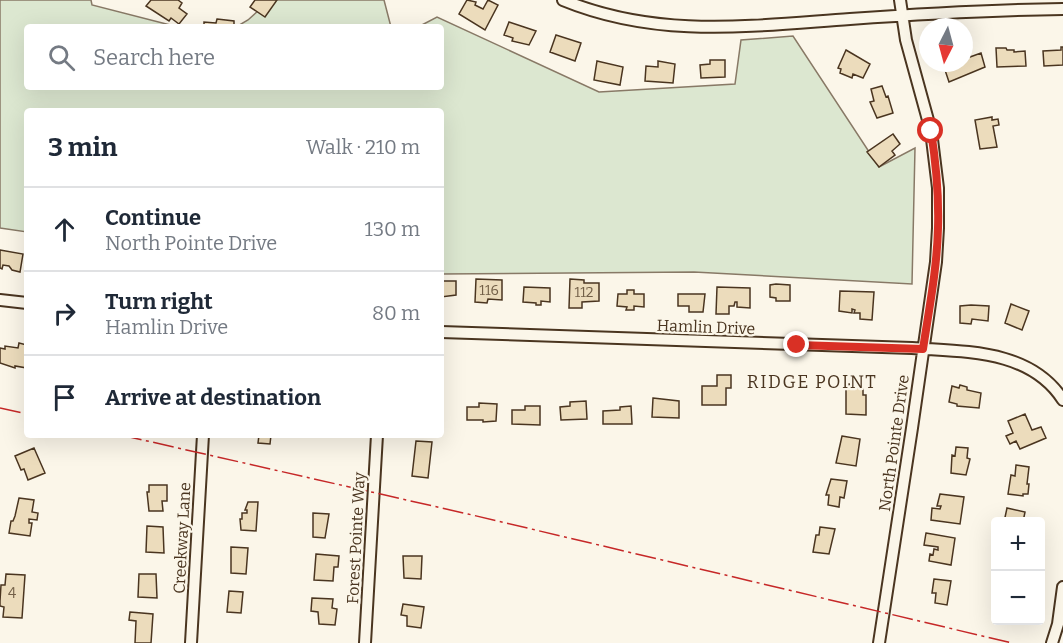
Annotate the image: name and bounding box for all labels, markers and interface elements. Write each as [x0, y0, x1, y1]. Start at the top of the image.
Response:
north arrow [919, 18, 973, 72]
search box [24, 24, 444, 90]
icon: search [45, 41, 78, 74]
text: Search here [93, 44, 215, 71]
route start [917, 117, 943, 143]
text: 3 min [48, 132, 117, 163]
text: Walk · 210 m [306, 135, 420, 159]
text: Continue [105, 204, 201, 231]
icon: ahead [48, 213, 81, 246]
text: 130 m [365, 217, 420, 241]
text: North Pointe Drive [105, 231, 277, 255]
house number: 116 [479, 282, 499, 299]
house number: 112 [575, 284, 593, 301]
text: Turn right [105, 288, 213, 315]
icon: right [48, 297, 81, 330]
text: 80 m [372, 301, 420, 325]
text: Hamlin Drive [105, 315, 228, 339]
street label: Hamlin Drive [656, 316, 756, 338]
route end [783, 331, 809, 357]
district label: RIDGE POINT [747, 371, 877, 393]
street label: North Pointe Drive [875, 373, 913, 513]
icon: arrive [48, 381, 81, 414]
text: Arrive at destination [105, 384, 321, 411]
street label: Forest Pointe Way [343, 471, 369, 605]
street label: Creekway Lane [170, 482, 194, 594]
map controls [991, 517, 1045, 625]
button: + [991, 517, 1045, 571]
button: − [991, 571, 1045, 625]
house number: 4 [8, 585, 16, 602]

